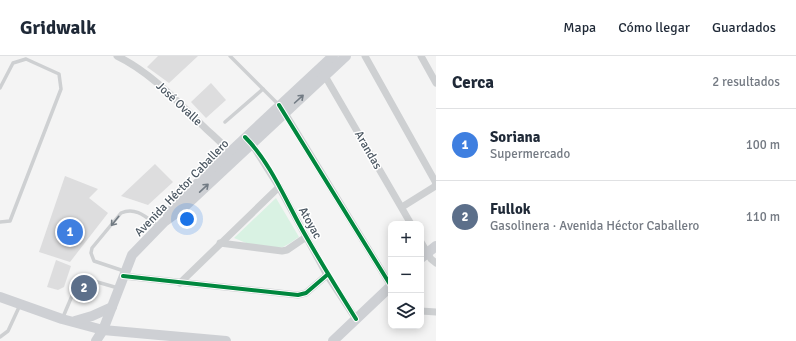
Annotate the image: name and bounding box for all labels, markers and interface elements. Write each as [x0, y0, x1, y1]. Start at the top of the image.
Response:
text: Gridwalk [20, 16, 96, 40]
text: Mapa [563, 19, 596, 36]
text: Cómo llegar [618, 19, 690, 36]
text: Guardados [712, 19, 776, 36]
text: Cerca [452, 72, 494, 93]
text: 2 resultados [712, 74, 780, 90]
street label: José Ovalle [153, 79, 205, 129]
one-way arrow [294, 94, 304, 104]
street label: Arandas [351, 128, 385, 172]
text: Soriana [490, 128, 541, 146]
street label: Avenida Héctor Caballero [132, 136, 232, 240]
text: 1 [461, 137, 469, 153]
text: 100 m [746, 137, 780, 153]
text: Supermercado [490, 146, 570, 162]
one-way arrow [199, 183, 209, 193]
text: Fullok [490, 200, 531, 218]
street label: Atoyac [295, 204, 325, 242]
your location [177, 209, 197, 229]
text: 2 [461, 209, 469, 225]
text: 110 m [746, 209, 780, 225]
one-way arrow [110, 215, 119, 226]
pin: 1 [57, 217, 83, 247]
text: Gasolinera · Avenida Héctor Caballero [490, 218, 699, 234]
map controls [388, 221, 424, 329]
button: + [388, 221, 424, 257]
button: − [388, 257, 424, 293]
pin: 2 [71, 273, 97, 303]
button: layers [388, 293, 424, 329]

